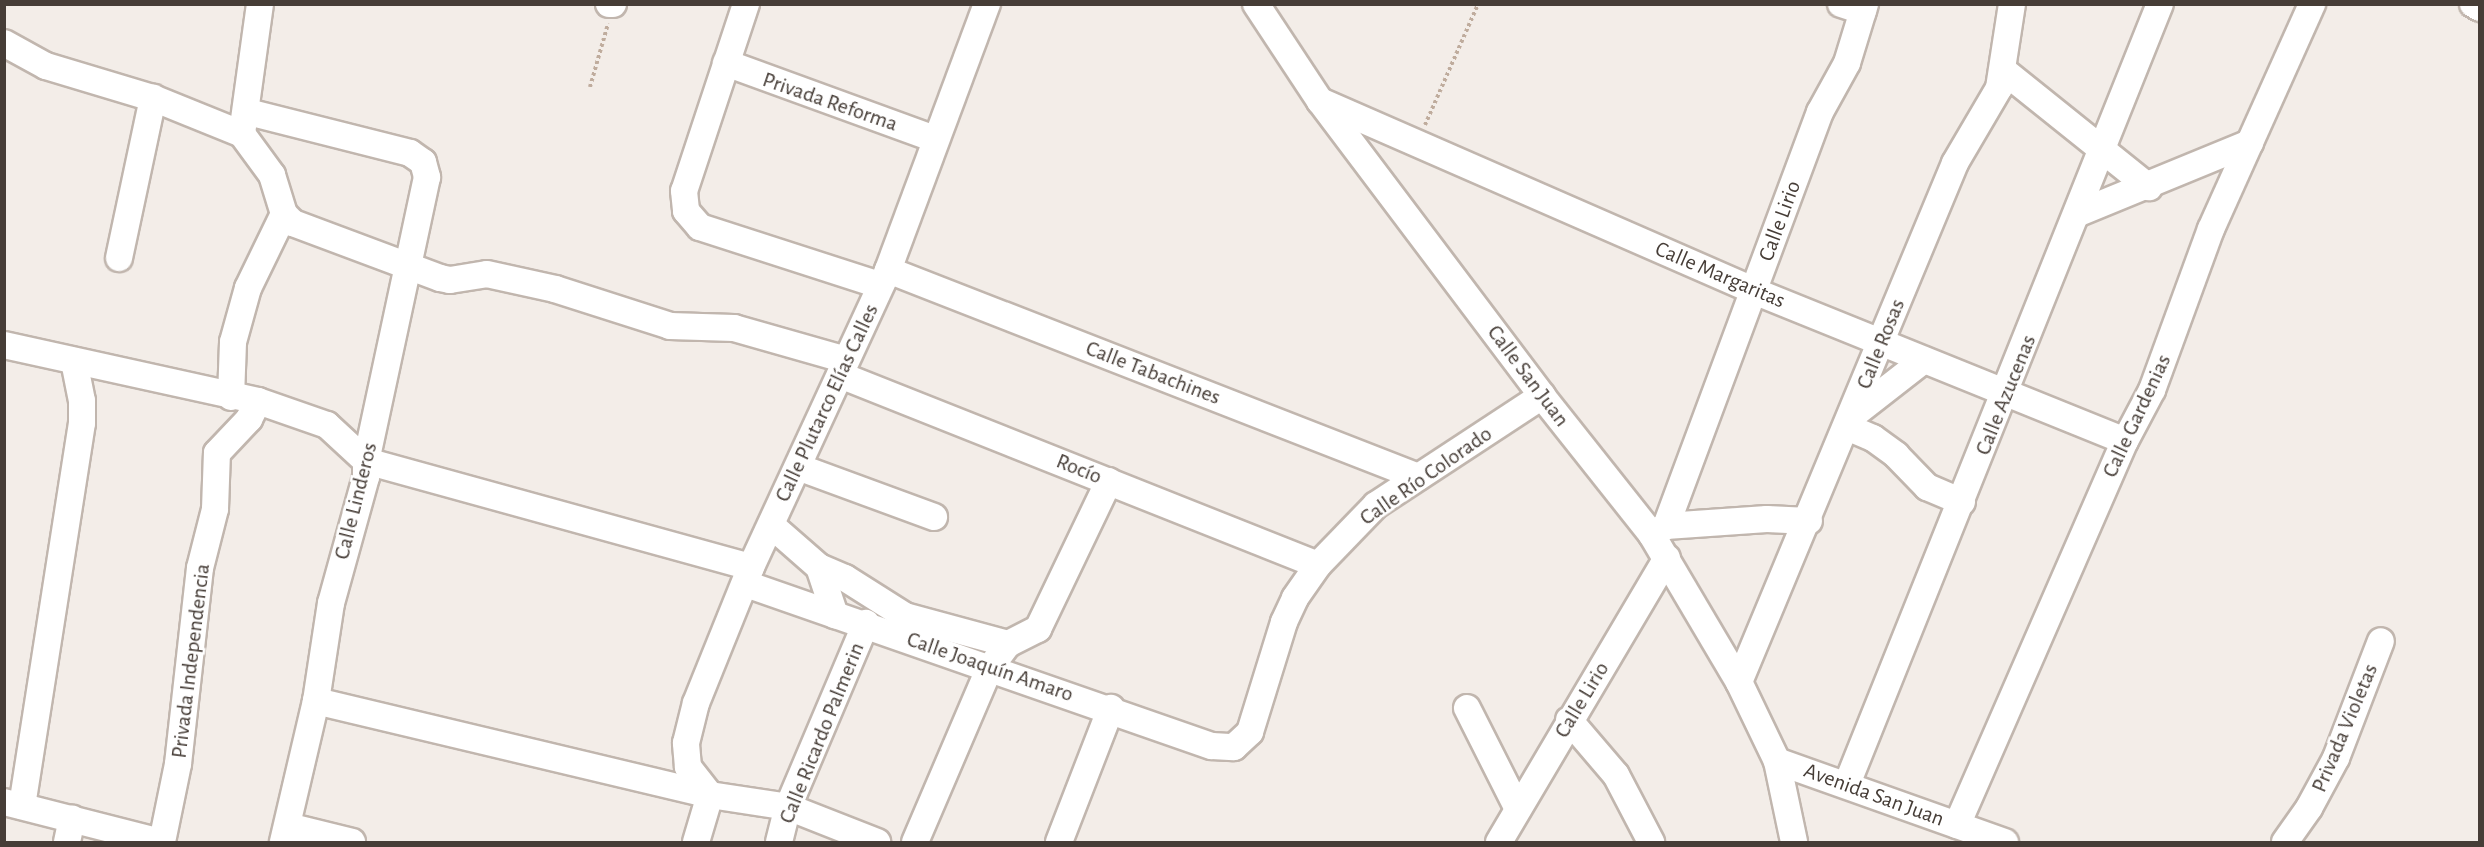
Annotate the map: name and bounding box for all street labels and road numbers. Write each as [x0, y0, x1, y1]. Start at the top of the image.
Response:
street label: Privada Reforma [759, 67, 901, 137]
street label: Calle Lirio [1753, 177, 1807, 265]
street label: Calle Margaritas [1651, 236, 1789, 314]
street label: Calle Rosas [1851, 295, 1911, 393]
street label: Calle Plutarco Elías Calles [770, 300, 884, 506]
street label: Calle San Juan [1481, 320, 1575, 432]
street label: Calle Azucenas [1970, 331, 2042, 459]
street label: Calle Tabachines [1082, 335, 1224, 411]
street label: Calle Gardenias [2097, 350, 2177, 482]
street label: Calle Río Colorado [1355, 421, 1497, 531]
street label: Calle Linderos [329, 440, 383, 562]
street label: Rocío [1052, 448, 1106, 490]
street label: Privada Independencia [166, 562, 216, 760]
street label: Calle Joaquín Amaro [903, 626, 1077, 708]
street label: Calle Ricardo Palmerin [774, 639, 870, 827]
street label: Calle Lirio [1549, 657, 1615, 743]
street label: Privada Violetas [2306, 660, 2384, 796]
street label: Avenida San Juan [1800, 757, 1948, 833]

